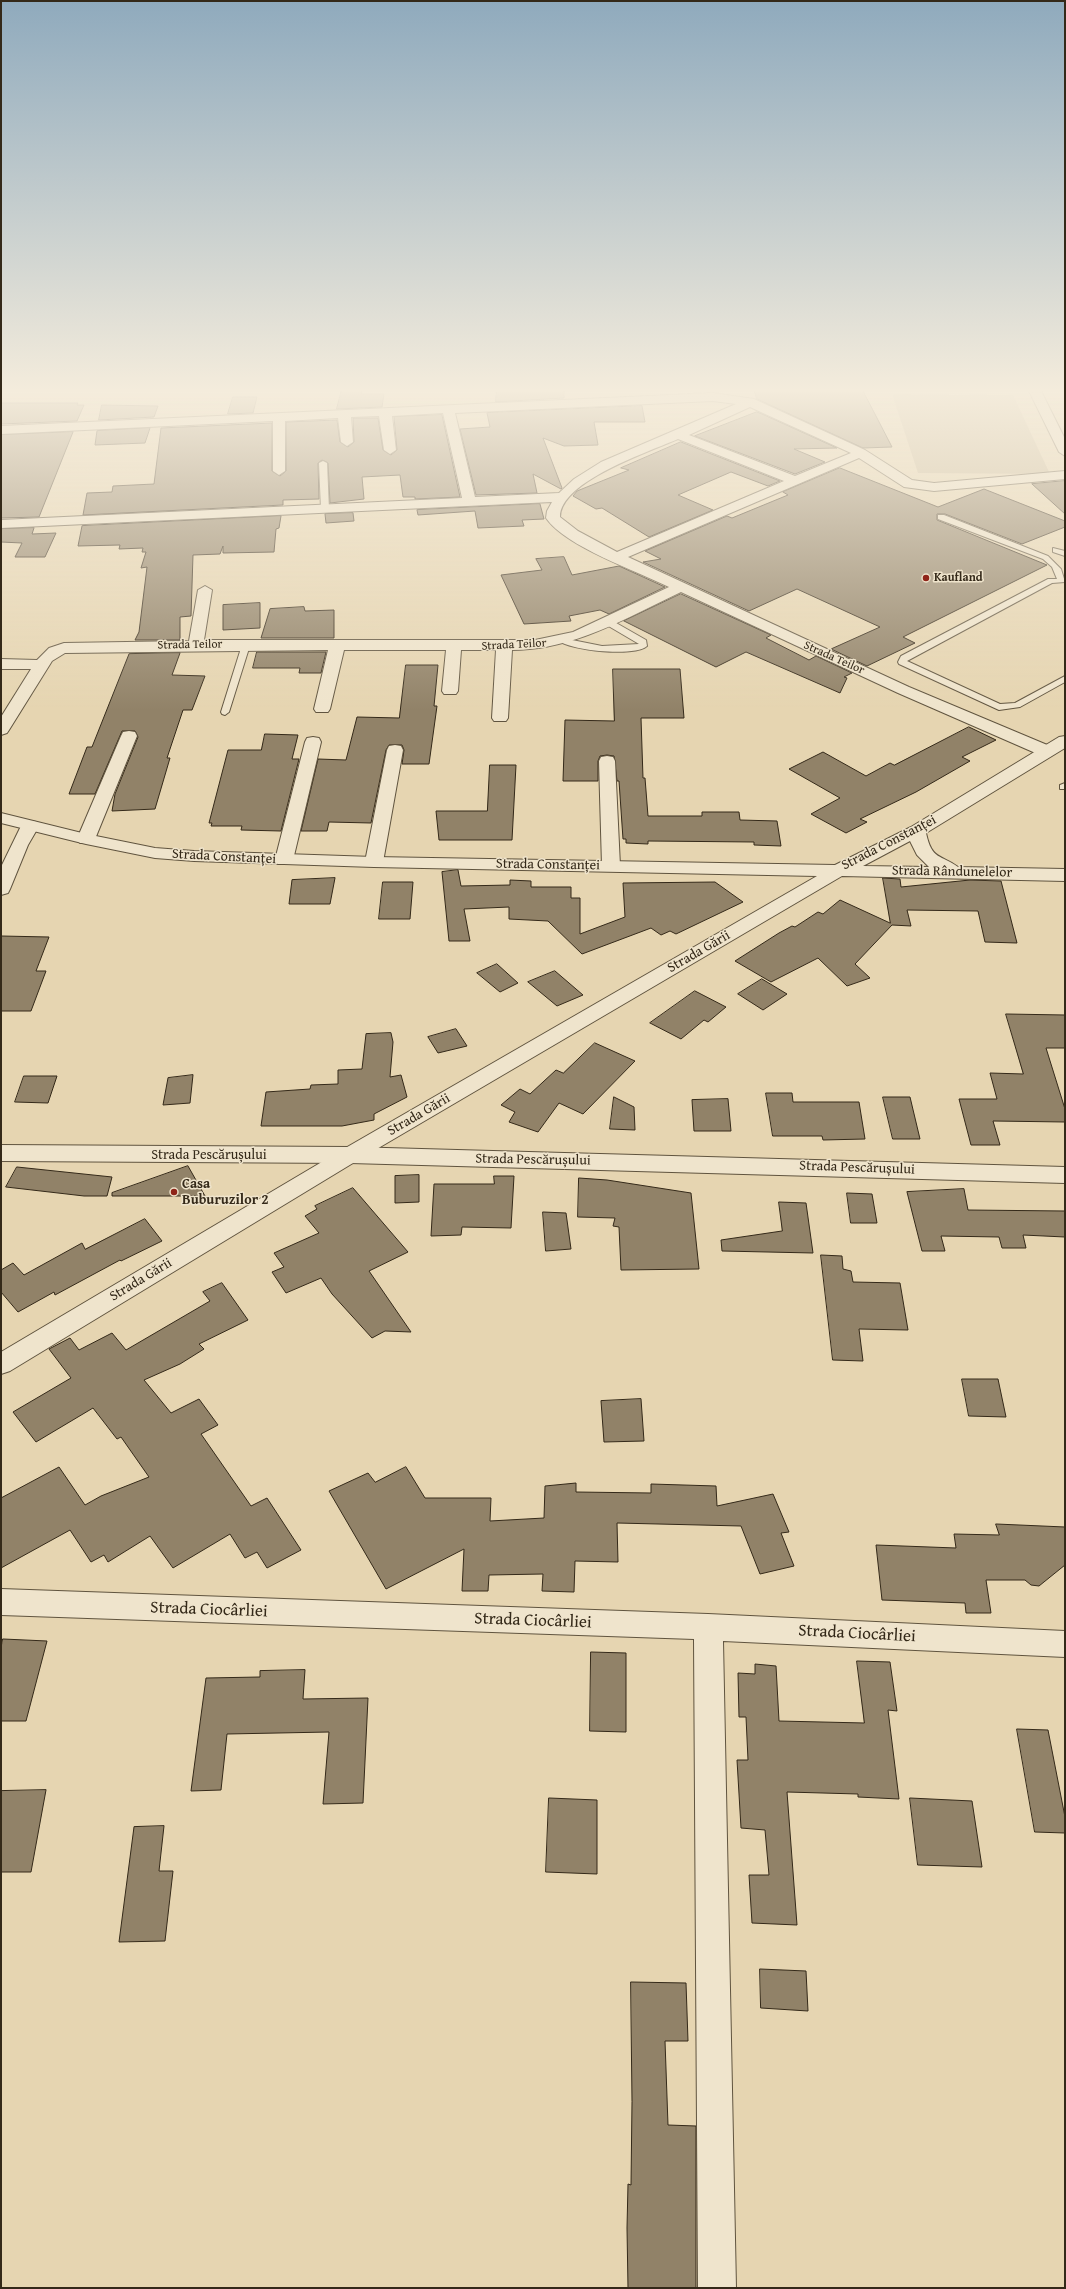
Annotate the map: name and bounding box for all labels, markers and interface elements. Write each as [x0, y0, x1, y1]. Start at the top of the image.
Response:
place label: Kaufland [934, 571, 983, 585]
marker: Kaufland [921, 573, 931, 583]
street label: Strada Teilor [481, 636, 547, 654]
street label: Strada Teilor [157, 637, 223, 653]
street label: Strada Teilor [801, 638, 867, 678]
street label: Strada Constanței [839, 812, 939, 874]
street label: Strada Constanței [172, 846, 276, 868]
street label: Strada Constanței [496, 856, 600, 874]
street label: Strada Rândunelelor [892, 863, 1012, 881]
street label: Strada Gării [665, 927, 733, 977]
street label: Strada Gării [385, 1090, 453, 1140]
street label: Strada Pescărușului [151, 1147, 267, 1163]
street label: Strada Pescărușului [475, 1151, 591, 1169]
street label: Strada Pescărușului [799, 1158, 915, 1178]
place label: Casa Buburuzilor 2 [182, 1176, 268, 1208]
marker: Casa Buburuzilor 2 [169, 1187, 179, 1197]
street label: Strada Gării [107, 1255, 175, 1305]
street label: Strada Ciocârliei [150, 1598, 268, 1622]
street label: Strada Ciocârliei [474, 1609, 592, 1633]
street label: Strada Ciocârliei [798, 1621, 916, 1647]

